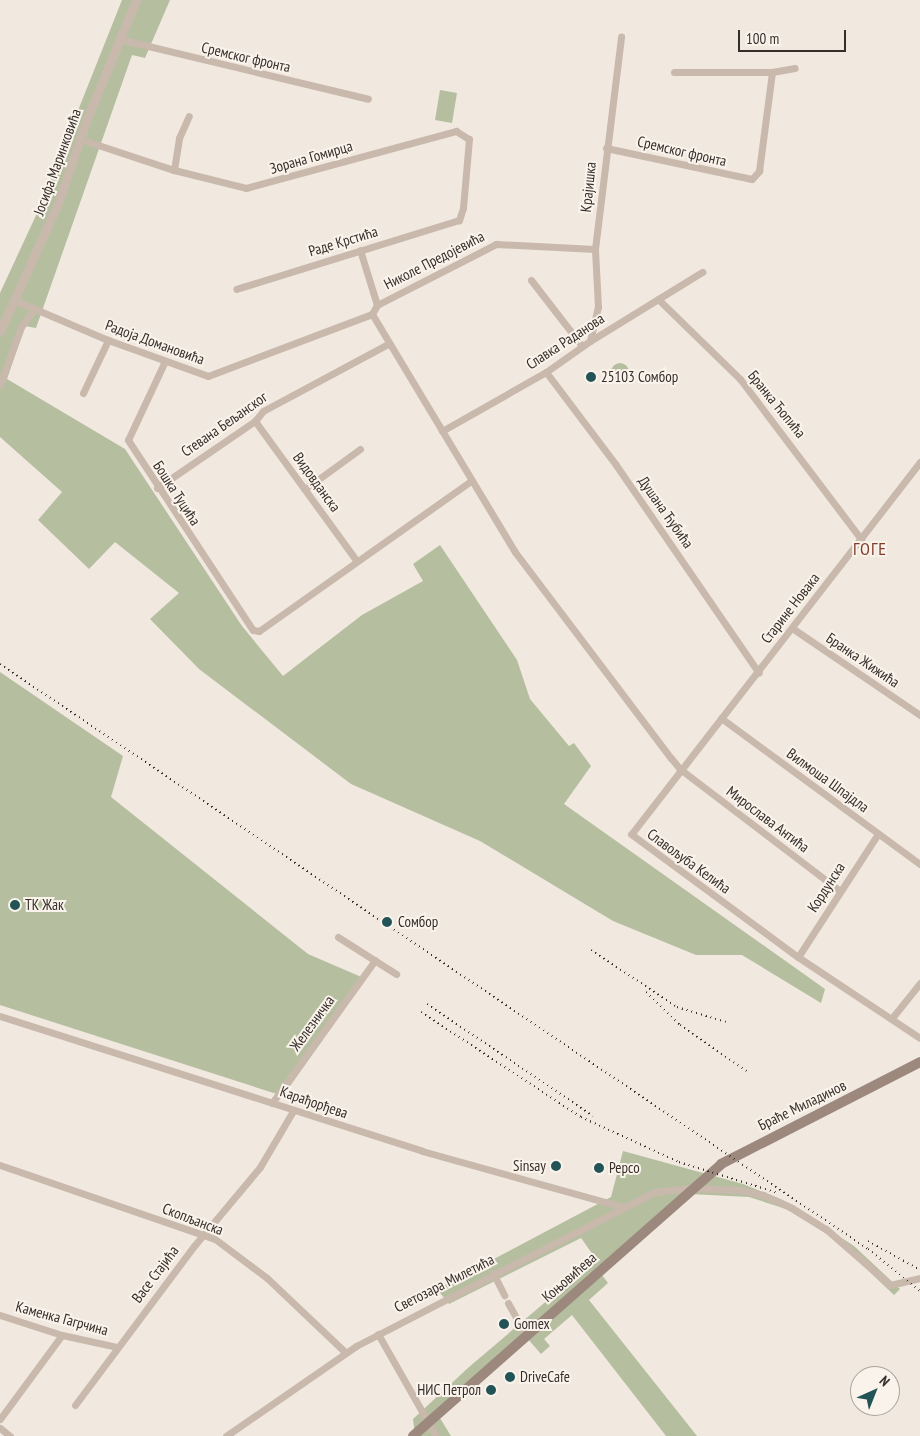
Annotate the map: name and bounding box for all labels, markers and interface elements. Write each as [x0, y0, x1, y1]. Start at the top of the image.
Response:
scale bar [740, 20, 848, 52]
text: 100 m [746, 29, 779, 48]
street label: Сремског фронта [200, 38, 292, 76]
street label: Јосифа Маринковића [29, 106, 85, 218]
street label: Сремског фронта [636, 132, 728, 170]
street label: Зорана Гомирца [268, 137, 354, 177]
street label: Крајишка [576, 161, 600, 213]
street label: Раде Крстића [306, 222, 380, 260]
street label: Николе Предојевића [381, 227, 487, 293]
street label: Славка Раданова [523, 309, 607, 373]
street label: Радоја Домановића [103, 316, 207, 368]
street label: Бранка Ћопића [744, 367, 810, 441]
place label: 25103 Сомбор [601, 368, 678, 386]
marker: 25103 Сомбор [585, 371, 597, 383]
street label: Стевана Бељанског [178, 388, 270, 460]
street label: Видовданска [289, 449, 345, 515]
street label: Бошка Туцића [149, 457, 205, 529]
street label: Душана Ћубића [634, 472, 698, 552]
district label: ГОГЕ [852, 538, 888, 560]
street label: Старине Новака [757, 569, 823, 647]
street label: Бранка Жижића [823, 629, 903, 691]
street label: Вилмоша Шпајдла [783, 744, 873, 816]
street label: Мирослава Антића [723, 782, 813, 856]
street label: Славољуба Келића [644, 825, 734, 897]
street label: Кордунска [803, 859, 849, 915]
place label: ТК Жак [25, 896, 64, 914]
marker: ТК Жак [9, 899, 21, 911]
place label: Сомбор [398, 913, 438, 931]
marker: Сомбор [380, 915, 394, 929]
street label: Железничка [286, 992, 338, 1054]
street label: Браће Миладинов [755, 1076, 849, 1134]
street label: Карађорђева [278, 1082, 350, 1122]
place label: Sinsay [513, 1157, 546, 1175]
place label: Pepco [609, 1159, 640, 1177]
marker: Sinsay [550, 1160, 562, 1172]
marker: Pepco [593, 1162, 605, 1174]
street label: Скопљанска [160, 1199, 226, 1239]
street label: Васе Стајића [128, 1242, 182, 1306]
street label: Коњовићева [538, 1248, 600, 1306]
street label: Светозара Милетића [391, 1250, 497, 1316]
street label: Каменка Гагрчина [14, 1297, 110, 1339]
place label: Gomex [514, 1315, 550, 1333]
marker: Gomex [498, 1318, 510, 1330]
north arrow [850, 1366, 900, 1416]
place label: DriveCafe [520, 1368, 570, 1386]
marker: DriveCafe [504, 1371, 516, 1383]
text: N [876, 1372, 894, 1390]
place label: НИС Петрол [417, 1381, 481, 1399]
marker: НИС Петрол [485, 1384, 497, 1396]

